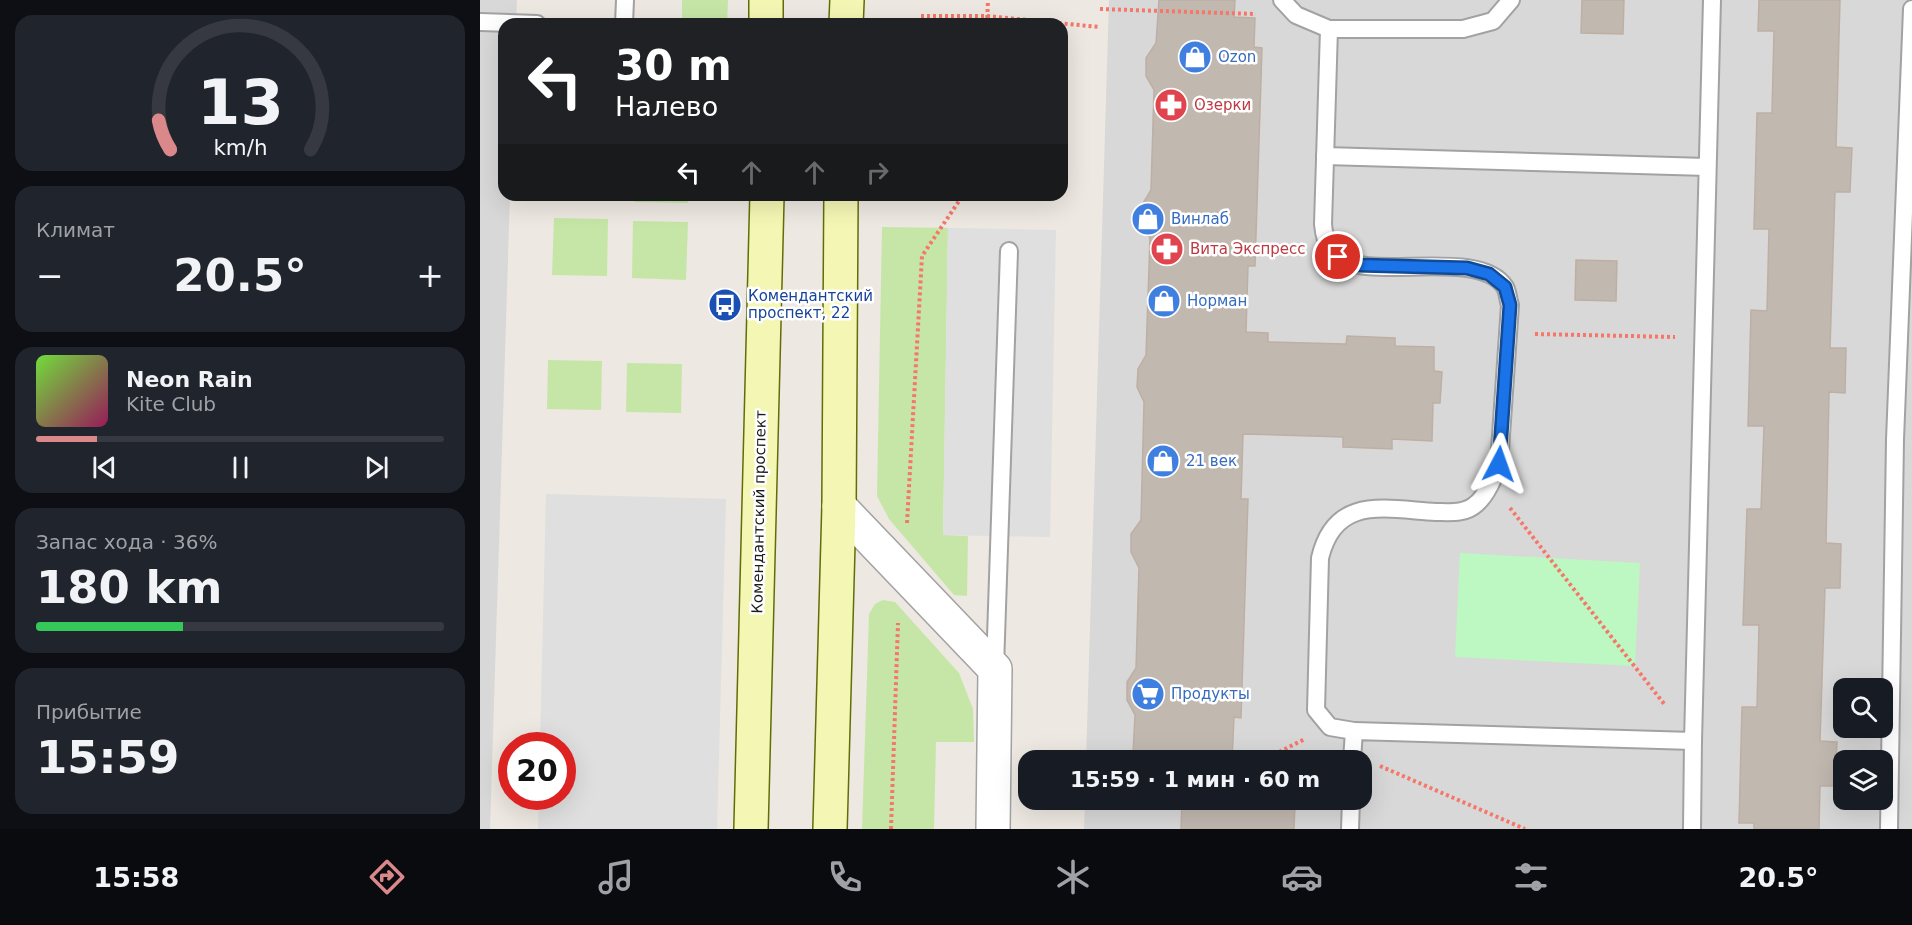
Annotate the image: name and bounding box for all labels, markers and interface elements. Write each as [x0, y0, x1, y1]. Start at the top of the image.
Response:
shop icon: Ozon [1177, 39, 1213, 75]
text: 30 m [615, 41, 732, 90]
icon: left [516, 42, 594, 120]
place label: Ozon [1218, 48, 1256, 66]
text: 13 [197, 66, 283, 139]
pharmacy icon: Озерки [1153, 87, 1189, 123]
text: Налево [615, 91, 718, 122]
place label: Озерки [1194, 96, 1251, 114]
text: km/h [213, 135, 267, 160]
icon: left [672, 156, 705, 189]
icon: ahead [735, 156, 768, 189]
icon: ahead [798, 156, 831, 189]
icon: right [861, 156, 894, 189]
shop icon: Винлаб [1130, 201, 1166, 237]
place label: Винлаб [1171, 210, 1229, 228]
text: Климат [36, 218, 115, 242]
pharmacy icon: Вита Экспресс [1149, 231, 1185, 267]
pin [1312, 231, 1363, 282]
place label: Вита Экспресс [1190, 240, 1306, 258]
icon: arrive [1321, 240, 1354, 273]
text: 20.5° [173, 249, 307, 302]
text: − [36, 256, 64, 295]
text: + [416, 256, 444, 295]
shop icon: Норман [1146, 283, 1182, 319]
bus stop icon: Комендантский проспект, 22 [707, 287, 743, 323]
place label: Комендантский проспект, 22 [748, 287, 873, 322]
place label: Норман [1187, 292, 1247, 310]
text: Neon Rain [126, 367, 253, 392]
text: Kite Club [126, 392, 216, 416]
street label: Комендантский проспект [748, 410, 770, 614]
position arrow [1467, 432, 1531, 496]
shop icon: 21 век [1145, 443, 1181, 479]
icon: previous [88, 451, 121, 484]
icon: pause [224, 451, 257, 484]
icon: next [360, 451, 393, 484]
place label: 21 век [1186, 452, 1237, 470]
text: Запас хода · 36% [36, 530, 217, 554]
text: 180 km [36, 561, 222, 614]
supermarket icon: Продукты [1130, 676, 1166, 712]
map controls [1833, 678, 1893, 810]
button: search [1833, 678, 1893, 738]
place label: Продукты [1171, 685, 1250, 703]
text: Прибытие [36, 700, 142, 724]
text: 15:59 [36, 731, 179, 784]
speed limit sign: 20 [498, 732, 576, 810]
button: layers [1833, 750, 1893, 810]
text: 15:59 · 1 мин · 60 m [1070, 767, 1320, 792]
icon: directions [366, 856, 408, 898]
icon: music [595, 856, 637, 898]
icon: phone [824, 856, 866, 898]
icon: climate [1052, 856, 1094, 898]
icon: car [1281, 856, 1323, 898]
icon: filters [1510, 856, 1552, 898]
text: 15:58 [93, 862, 179, 893]
text: 20.5° [1738, 862, 1819, 893]

